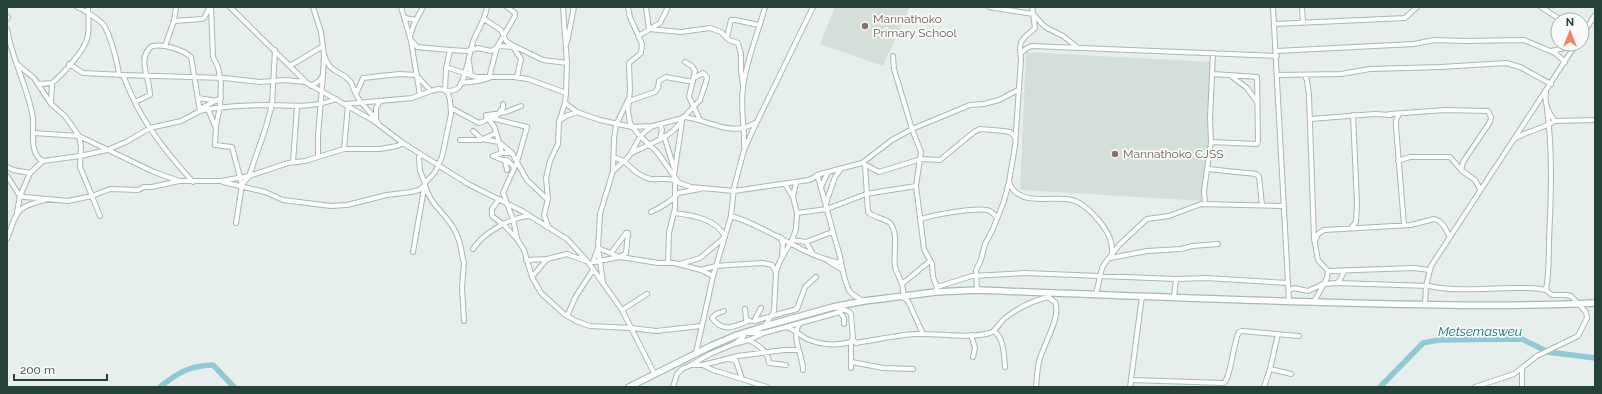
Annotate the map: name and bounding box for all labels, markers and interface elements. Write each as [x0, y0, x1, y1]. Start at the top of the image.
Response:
place label: Mannathoko Primary School [873, 12, 957, 40]
north arrow [1550, 12, 1590, 52]
text: N [1566, 16, 1574, 29]
marker: Mannathoko Primary School [860, 21, 870, 31]
place label: Mannathoko CJSS [1123, 147, 1223, 161]
marker: Mannathoko CJSS [1110, 149, 1120, 159]
water label: Metsemasweu [1438, 324, 1522, 339]
scale bar [14, 356, 107, 382]
text: 200 m [20, 363, 55, 377]

